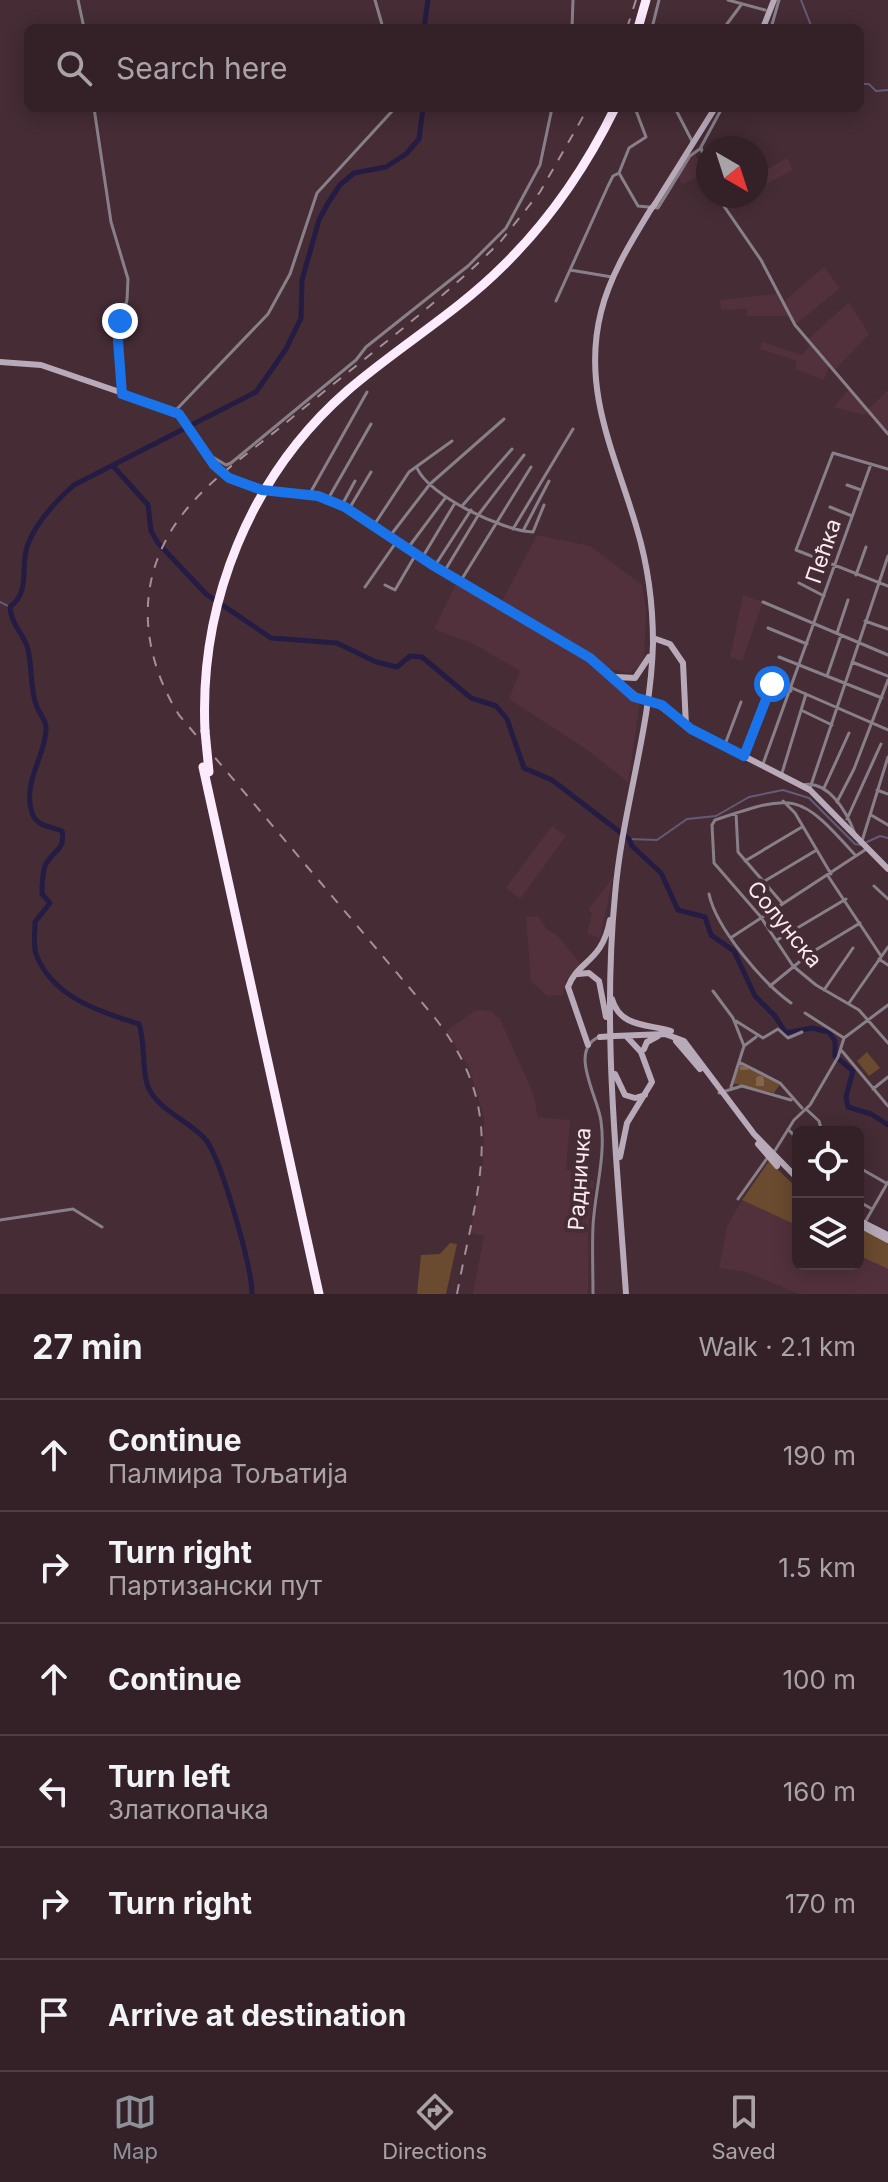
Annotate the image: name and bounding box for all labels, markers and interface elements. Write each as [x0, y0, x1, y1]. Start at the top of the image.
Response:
search box [24, 24, 864, 112]
icon: search [52, 46, 96, 90]
text: Search here [116, 50, 288, 86]
north arrow [696, 136, 768, 208]
route end [102, 303, 138, 339]
street label: Пећка [800, 515, 846, 587]
route start [754, 666, 790, 702]
street label: Солунска [742, 875, 828, 973]
map controls [792, 1126, 864, 1270]
button: locate [792, 1126, 864, 1198]
street label: Радничка [562, 1127, 596, 1231]
button: layers [792, 1198, 864, 1270]
text: 27 min [32, 1326, 143, 1367]
text: Walk · 2.1 km [698, 1331, 856, 1362]
text: Continue [108, 1422, 242, 1458]
icon: ahead [32, 1433, 76, 1477]
text: 190 m [783, 1440, 856, 1471]
text: Палмира Тољатија [108, 1458, 348, 1489]
text: Turn right [108, 1534, 252, 1570]
icon: right [32, 1545, 76, 1589]
text: 1.5 km [778, 1552, 856, 1583]
text: Партизански пут [108, 1570, 322, 1601]
icon: ahead [32, 1657, 76, 1701]
text: Continue [108, 1661, 242, 1697]
text: 100 m [783, 1664, 856, 1695]
text: Turn left [108, 1758, 230, 1794]
icon: left [32, 1769, 76, 1813]
text: 160 m [783, 1776, 856, 1807]
text: Златкопачка [108, 1794, 269, 1825]
icon: right [32, 1881, 76, 1925]
text: Turn right [108, 1885, 252, 1921]
text: 170 m [785, 1888, 856, 1919]
icon: arrive [32, 1993, 76, 2037]
text: Arrive at destination [108, 1997, 406, 2033]
tab: Map [112, 2090, 158, 2164]
tab: Directions [382, 2090, 487, 2164]
tab: Saved [711, 2090, 776, 2164]

